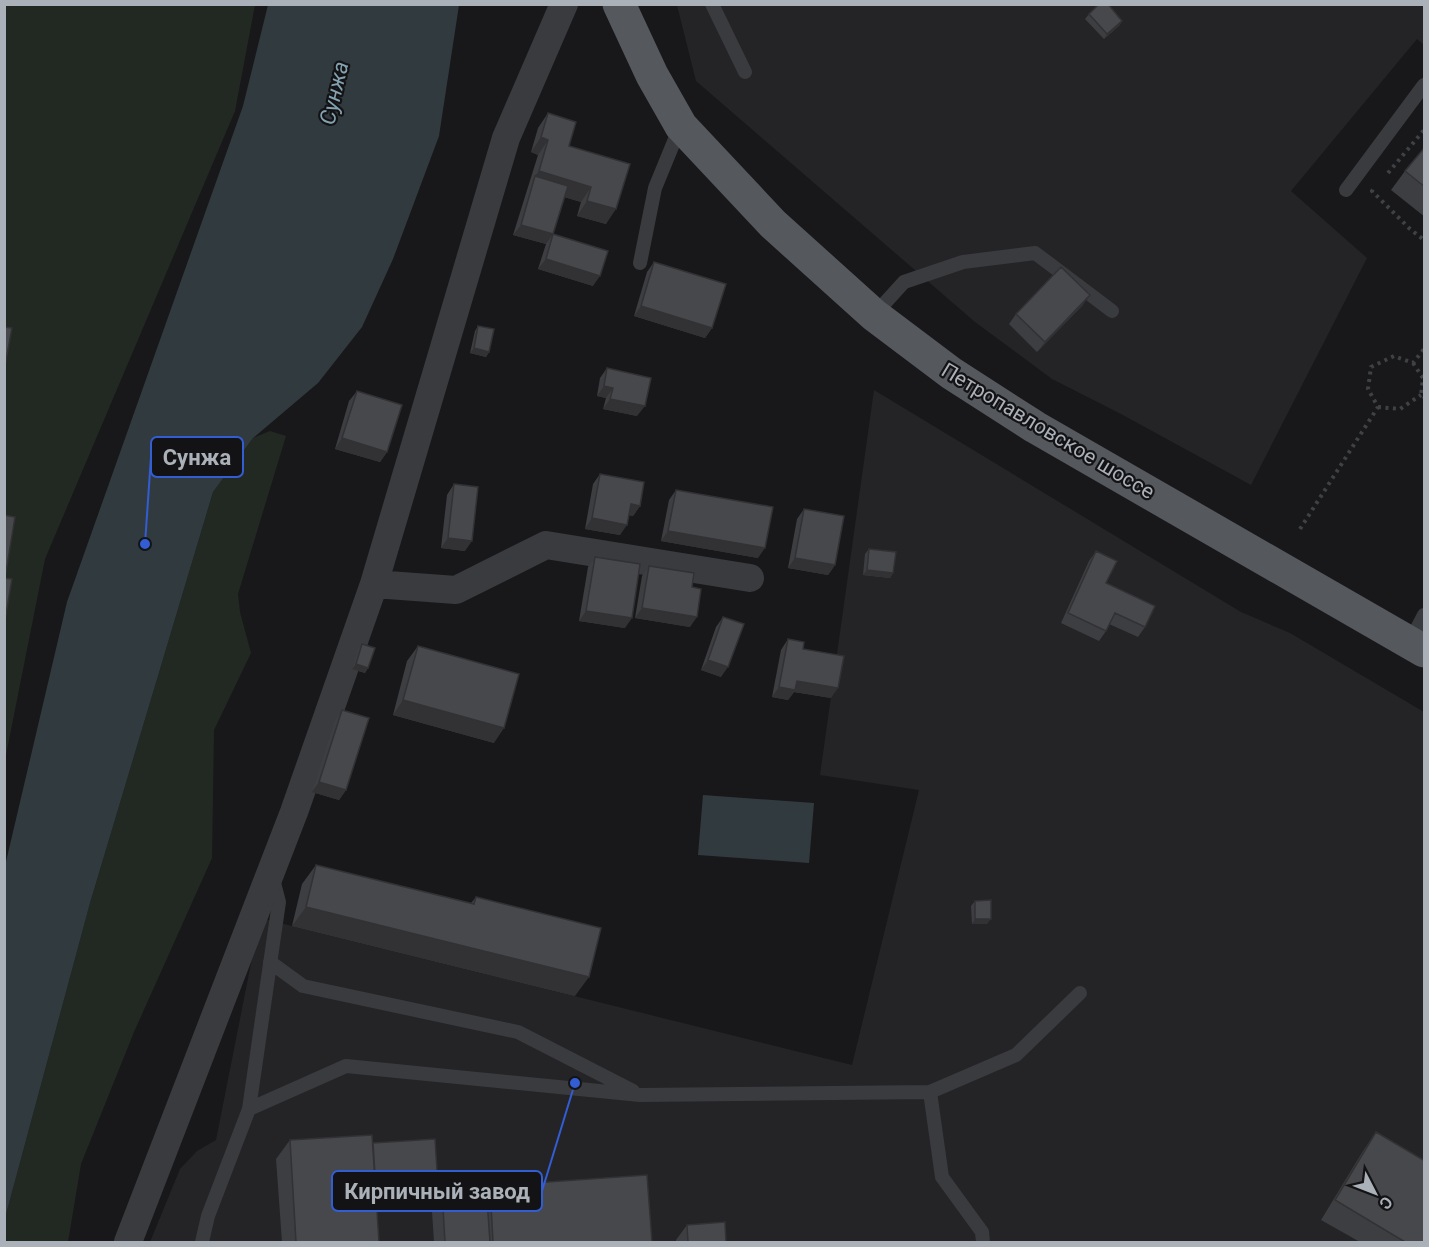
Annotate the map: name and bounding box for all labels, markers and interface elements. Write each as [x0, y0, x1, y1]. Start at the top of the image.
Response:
water label: Сунжа [315, 59, 353, 127]
street label: Петропавловское шоссе [937, 358, 1159, 504]
callout: Сунжа [151, 437, 243, 477]
text: Сунжа [163, 445, 232, 470]
north arrow [1345, 1163, 1405, 1223]
callout: Кирпичный завод [332, 1171, 542, 1211]
text: Кирпичный завод [344, 1179, 530, 1204]
text: С [1375, 1192, 1396, 1213]

